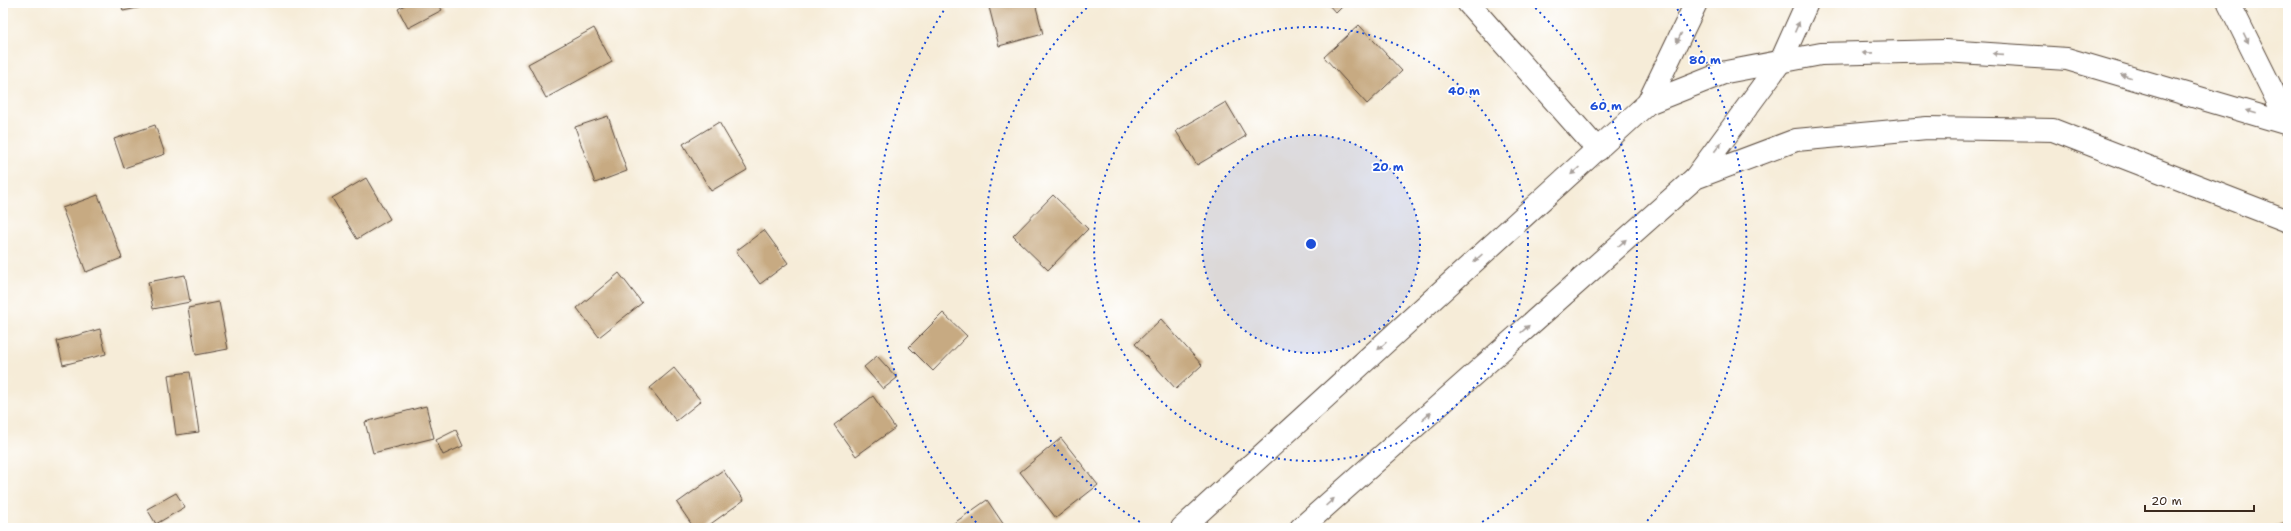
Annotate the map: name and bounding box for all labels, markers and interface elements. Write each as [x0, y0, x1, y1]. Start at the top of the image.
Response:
one-way arrow [1793, 21, 1800, 33]
one-way arrow [1676, 32, 1682, 44]
one-way arrow [2243, 32, 2249, 44]
one-way arrow [1862, 49, 1874, 56]
one-way arrow [1992, 51, 2004, 58]
text: 80 m [1689, 52, 1721, 68]
one-way arrow [2119, 73, 2131, 79]
text: 40 m [1448, 83, 1480, 99]
text: 60 m [1590, 98, 1622, 114]
one-way arrow [2244, 109, 2256, 115]
one-way arrow [1714, 141, 1722, 152]
text: 20 m [1372, 159, 1404, 175]
one-way arrow [1569, 166, 1580, 175]
centre of rings [1304, 237, 1318, 251]
one-way arrow [1617, 239, 1626, 248]
one-way arrow [1473, 253, 1483, 263]
one-way arrow [1519, 325, 1530, 334]
one-way arrow [1377, 341, 1387, 350]
one-way arrow [1422, 411, 1433, 420]
scale bar [2145, 487, 2254, 513]
text: 20 m [2151, 493, 2182, 509]
one-way arrow [1325, 497, 1335, 507]

